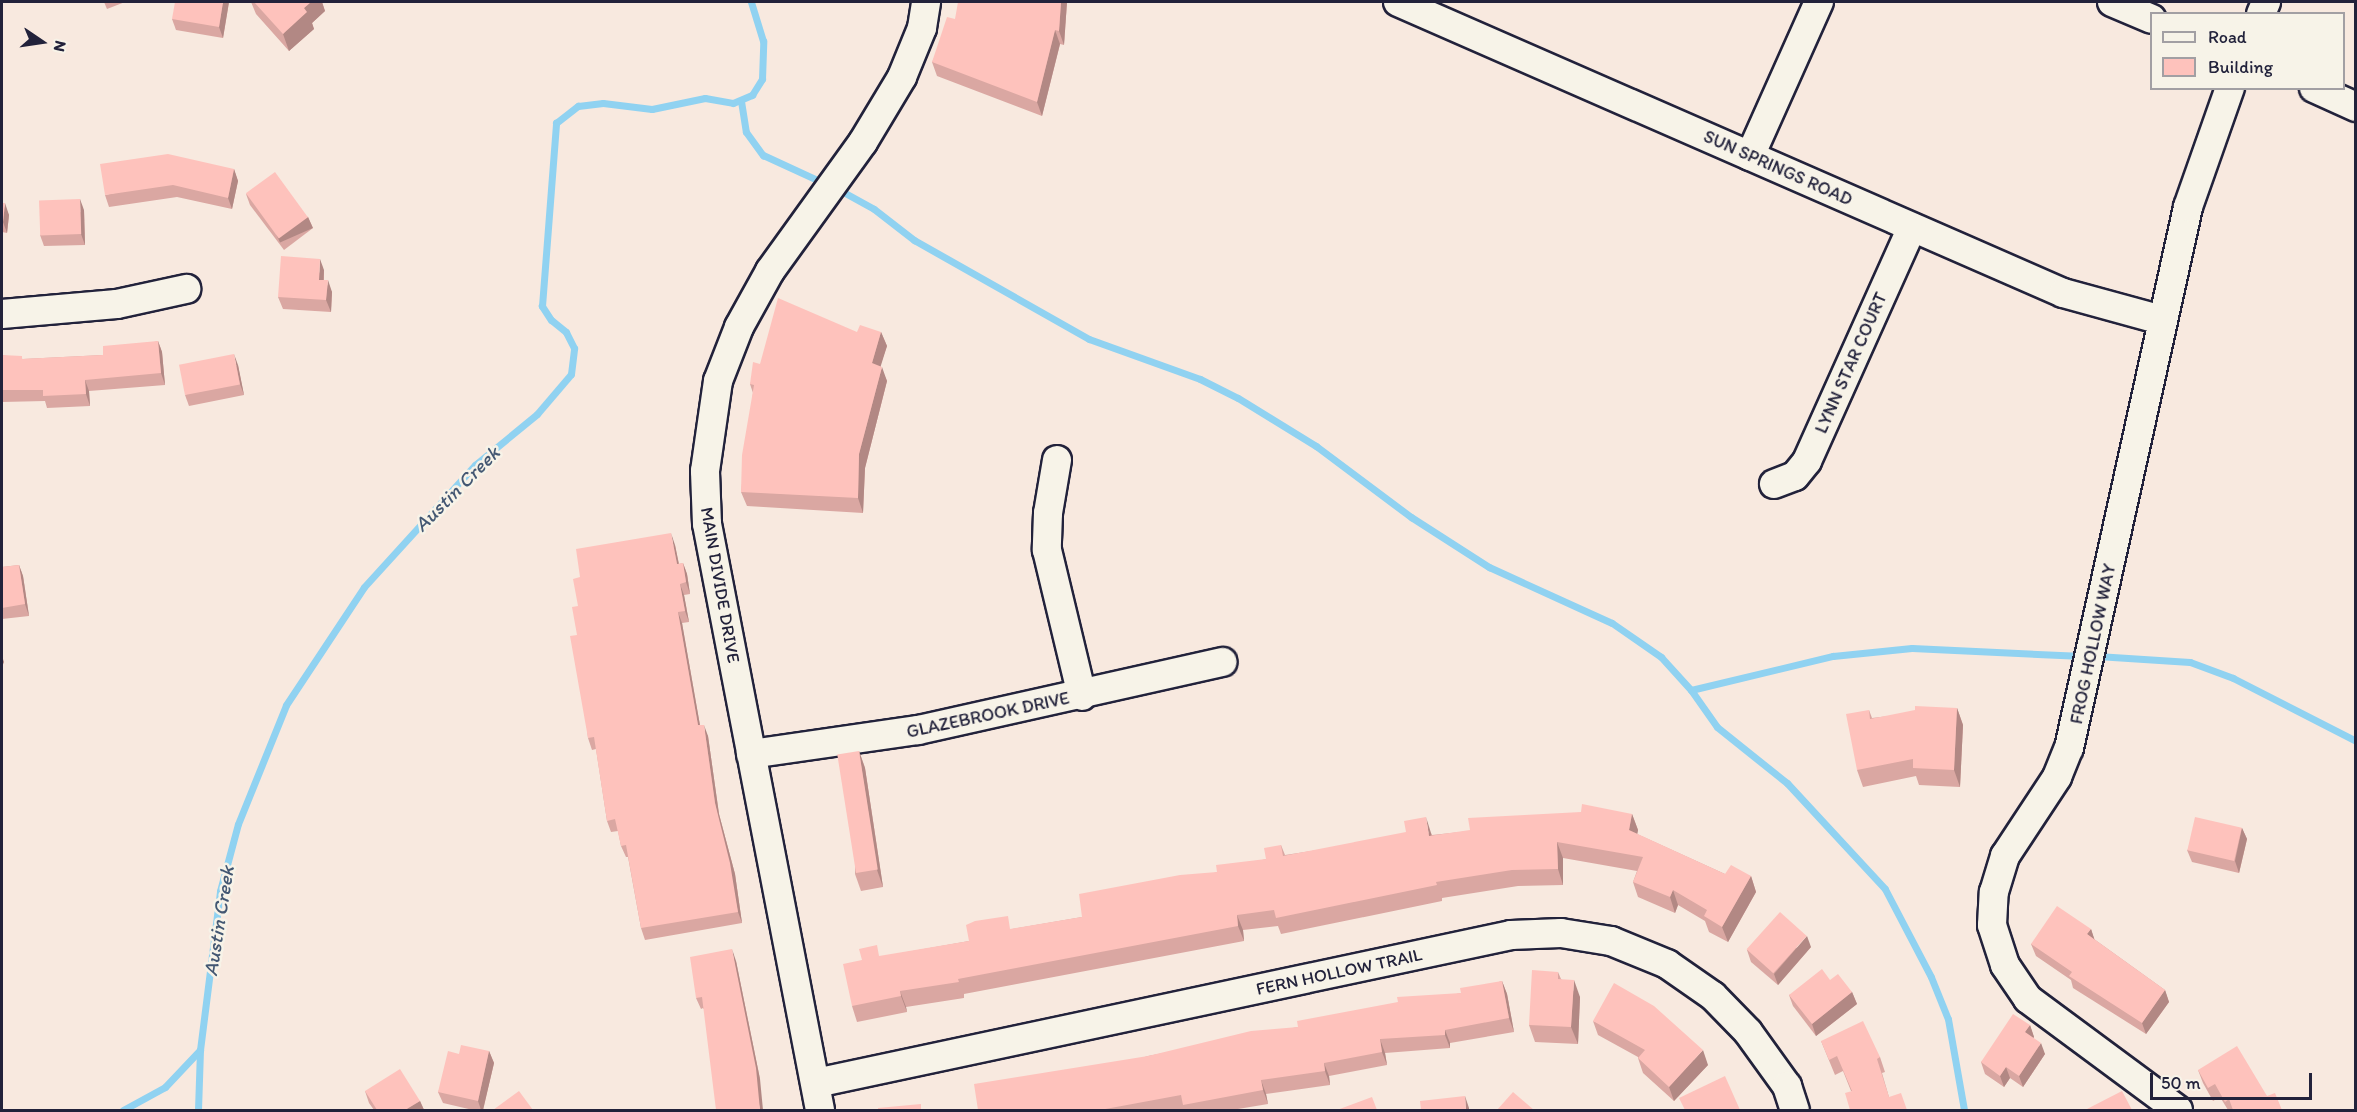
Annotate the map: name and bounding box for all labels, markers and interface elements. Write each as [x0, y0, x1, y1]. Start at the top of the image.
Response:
north arrow [12, 12, 72, 72]
legend [2150, 12, 2345, 90]
text: Road [2208, 26, 2247, 48]
text: N [50, 39, 70, 54]
text: Building [2208, 56, 2273, 78]
street label: SUN SPRINGS ROAD [1700, 125, 1856, 211]
street label: LYNN STAR COURT [1810, 289, 1892, 437]
water label: Austin Creek [409, 441, 505, 537]
street label: MAIN DIVIDE DRIVE [696, 506, 744, 664]
street label: FROG HOLLOW WAY [2065, 562, 2121, 726]
street label: GLAZEBROOK DRIVE [903, 687, 1073, 743]
water label: Austin Creek [198, 864, 240, 978]
street label: FERN HOLLOW TRAIL [1254, 944, 1424, 1000]
scale bar [2153, 1061, 2315, 1099]
text: 50 m [2161, 1072, 2201, 1094]

